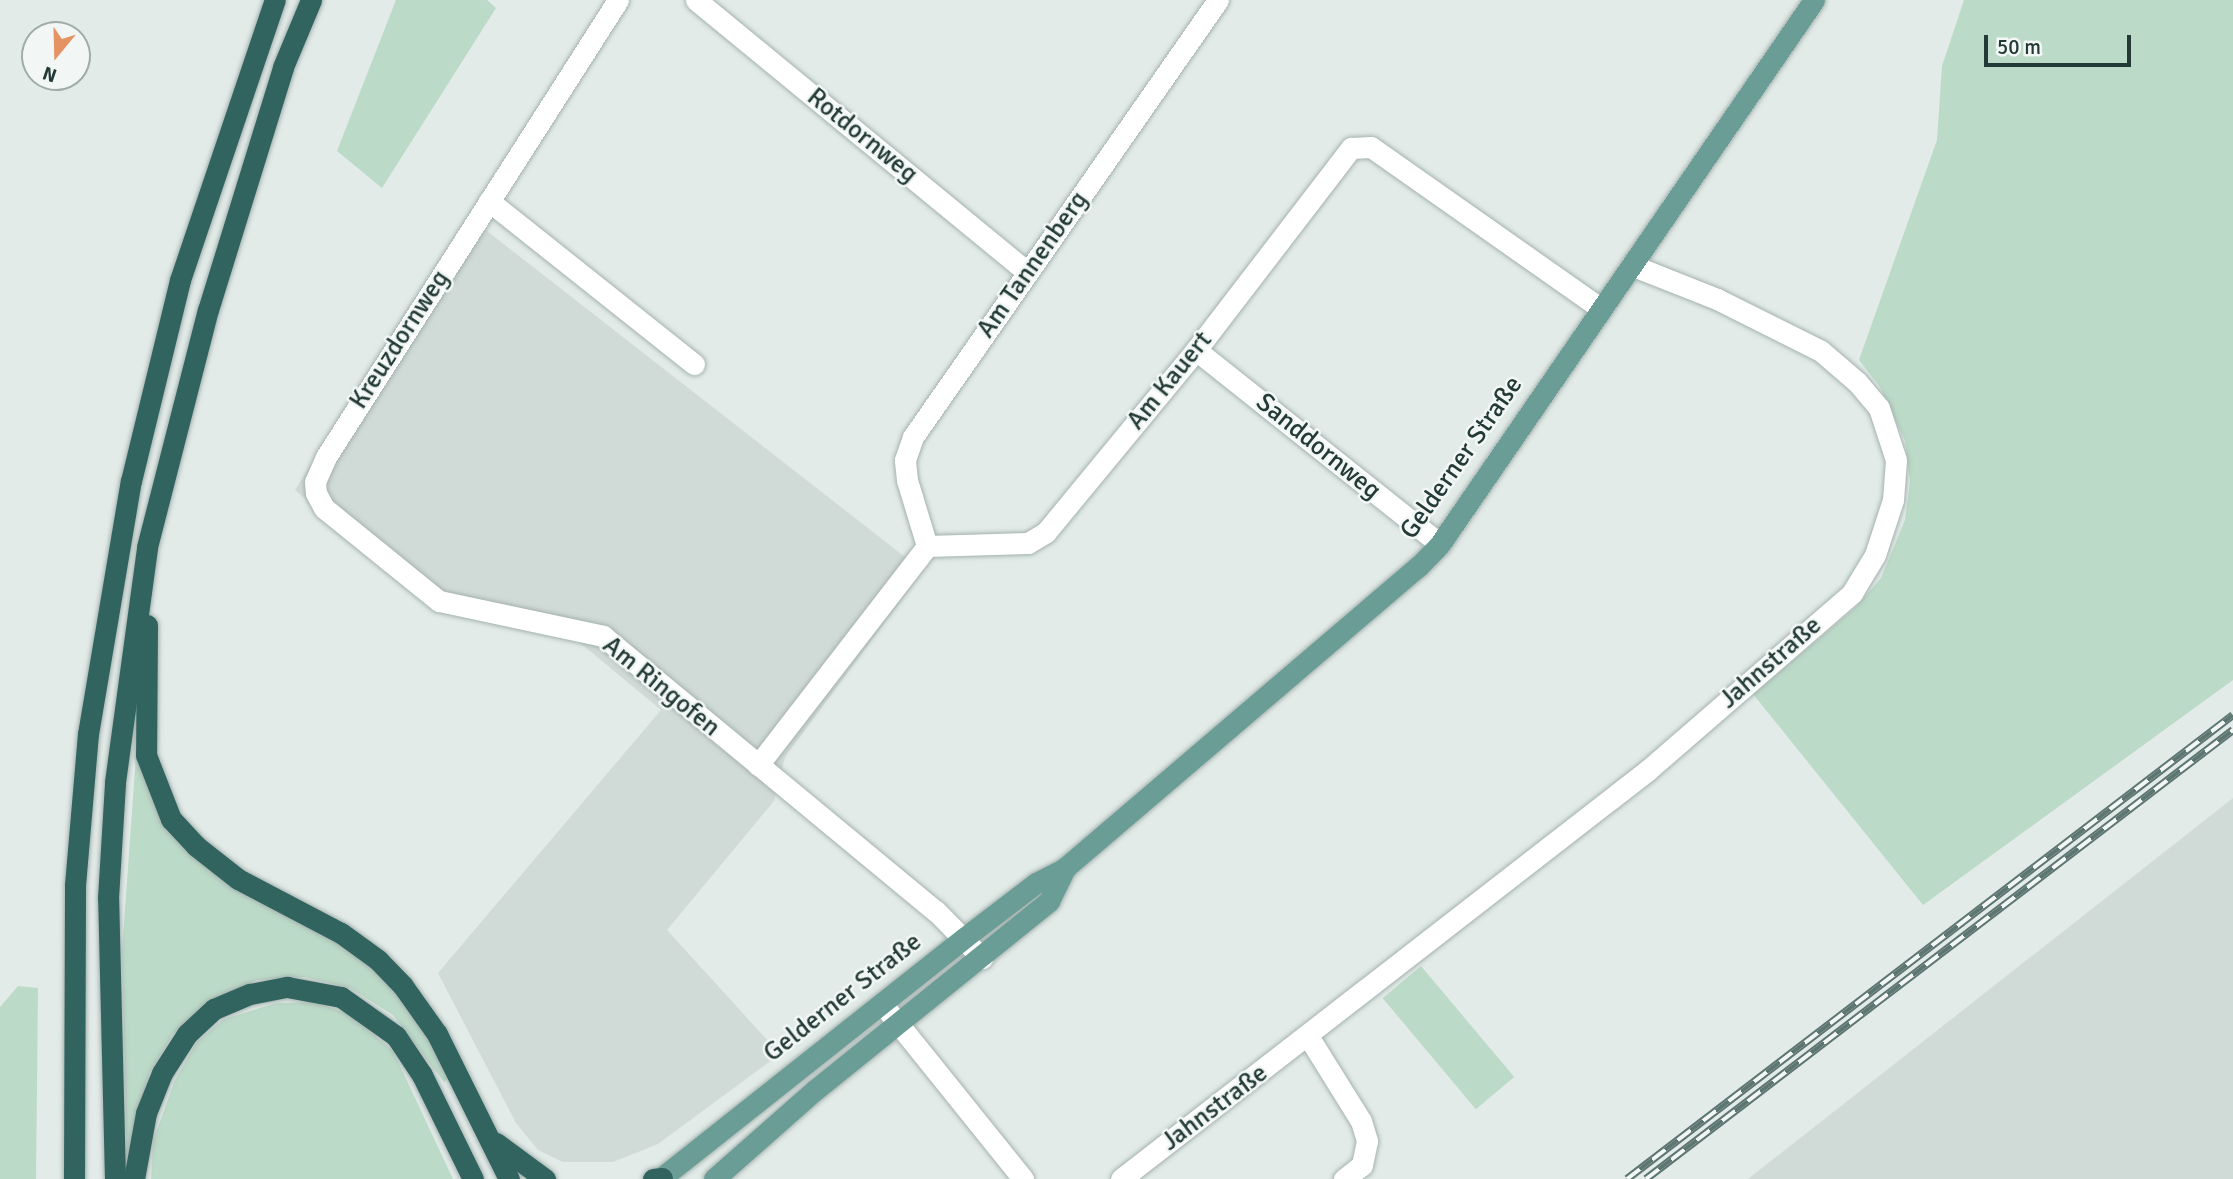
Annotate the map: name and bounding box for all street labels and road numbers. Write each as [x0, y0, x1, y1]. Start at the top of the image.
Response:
street label: Rotdornweg [800, 82, 924, 190]
street label: Am Tannenberg [971, 186, 1095, 344]
street label: Kreuzdornweg [344, 265, 456, 415]
street label: Am Kauert [1121, 326, 1219, 436]
street label: Gelderner Straße [1394, 371, 1530, 545]
street label: Sanddornweg [1249, 387, 1387, 507]
street label: Jahnstraße [1714, 610, 1828, 716]
street label: Am Ringofen [596, 630, 726, 744]
street label: Gelderner Straße [758, 927, 928, 1069]
street label: Jahnstraße [1156, 1058, 1274, 1158]

